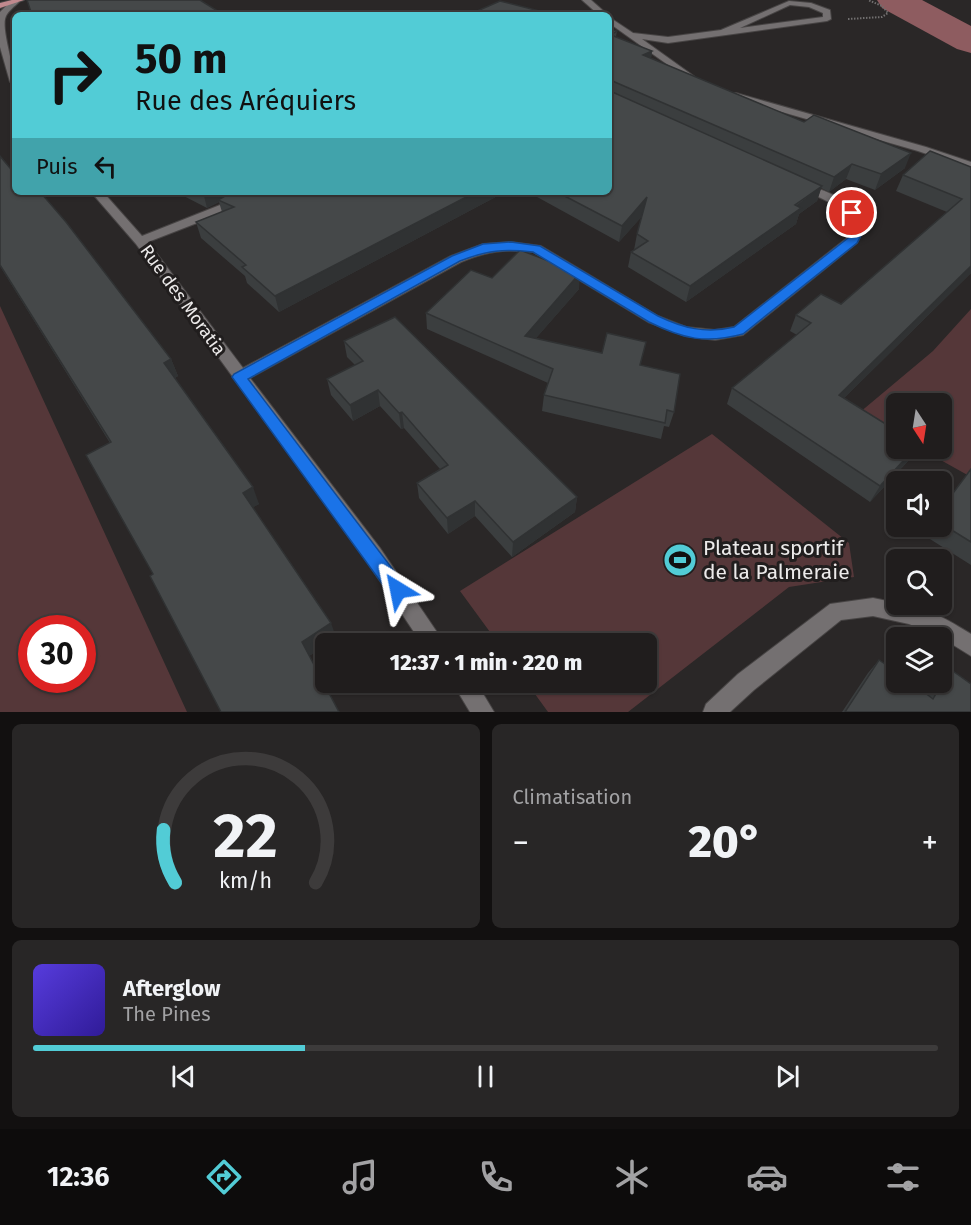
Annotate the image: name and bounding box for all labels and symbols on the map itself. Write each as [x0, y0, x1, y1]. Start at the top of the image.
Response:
pin [826, 187, 877, 238]
street label: Rue des Moratia [135, 240, 231, 360]
north arrow [886, 393, 952, 459]
place label: Plateau sportif de la Palmeraie [703, 535, 850, 585]
sports icon: Plateau sportif de la Palmeraie [662, 542, 698, 578]
position arrow [366, 558, 430, 622]
speed limit sign: 30 [18, 615, 96, 693]

